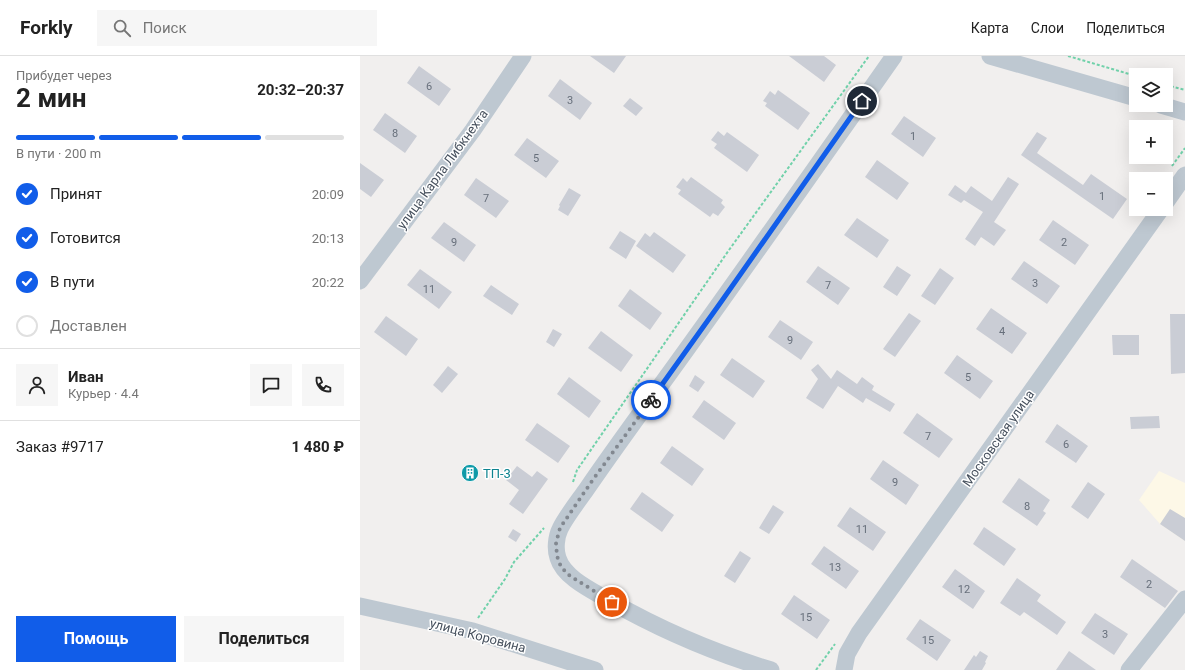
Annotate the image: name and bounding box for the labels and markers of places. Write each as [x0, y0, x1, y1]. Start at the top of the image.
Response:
pin [845, 84, 879, 118]
building icon: ТП-3 [460, 463, 480, 483]
place label: ТП-3 [483, 466, 511, 481]
pin [595, 585, 629, 619]

